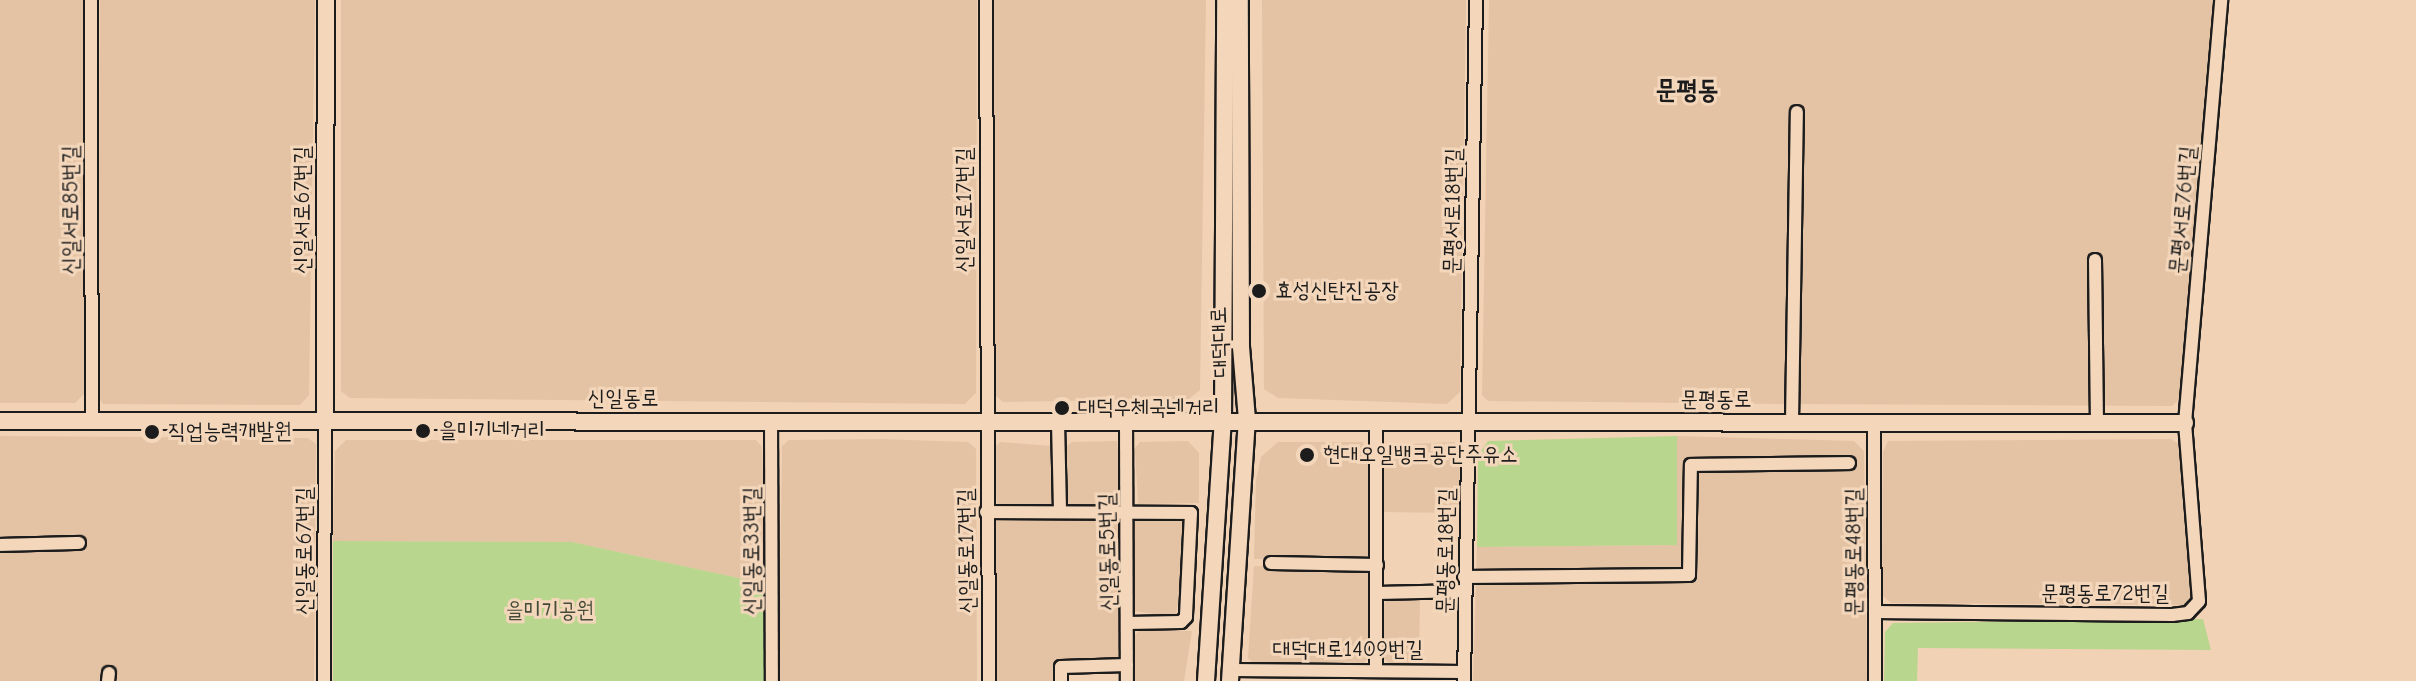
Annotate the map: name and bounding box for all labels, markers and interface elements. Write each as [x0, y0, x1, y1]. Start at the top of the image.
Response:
district label: 문평동 [1656, 75, 1718, 107]
street label: 신일서로85번길 [58, 145, 84, 275]
street label: 문평서로76번길 [2164, 145, 2202, 275]
street label: 신일서로67번길 [290, 146, 316, 274]
street label: 신일서로17번길 [952, 147, 978, 273]
street label: 문평서로18번길 [1439, 148, 1467, 274]
place label: 효성신탄진공장 [1275, 278, 1399, 304]
marker: 효성신탄진공장 [1250, 282, 1268, 300]
street label: 대덕대로 [1206, 306, 1234, 378]
street label: 신일동로 [588, 386, 658, 412]
street label: 문평동로 [1681, 387, 1751, 413]
place label: 대덕우체국네거리 [1078, 395, 1220, 421]
marker: 대덕우체국네거리 [1053, 399, 1071, 417]
place label: 을미기네거리 [439, 418, 545, 444]
place label: 직업능력개발원 [168, 419, 292, 445]
marker: 을미기네거리 [414, 422, 432, 440]
marker: 직업능력개발원 [143, 423, 161, 441]
place label: 현대오일뱅크공단주유소 [1323, 442, 1518, 468]
marker: 현대오일뱅크공단주유소 [1298, 446, 1316, 464]
street label: 신일동로67번길 [292, 487, 318, 615]
street label: 신일동로33번길 [739, 487, 765, 615]
street label: 신일동로17번길 [953, 488, 981, 614]
street label: 문평동로18번길 [1432, 488, 1460, 614]
street label: 문평동로48번길 [1841, 488, 1867, 616]
street label: 신일동로5번길 [1094, 493, 1122, 611]
street label: 문평동로72번길 [2041, 581, 2169, 607]
park label: 을미기공원 [506, 598, 594, 624]
street label: 대덕대로1409번길 [1273, 637, 1423, 663]

